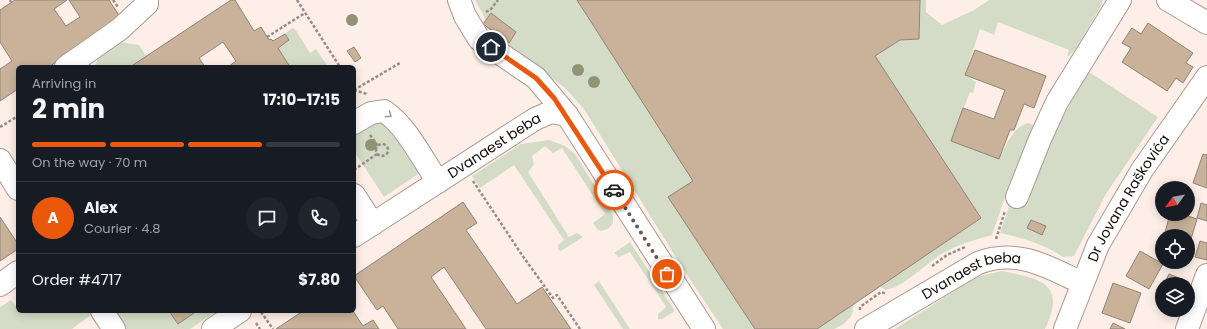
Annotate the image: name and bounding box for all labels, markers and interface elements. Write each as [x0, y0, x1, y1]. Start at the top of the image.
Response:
pin [474, 30, 508, 64]
icon: home [480, 36, 502, 58]
text: Arriving in [32, 74, 96, 93]
text: 17:10–17:15 [263, 89, 340, 110]
text: 2 min [32, 91, 105, 127]
street label: Dvanaest beba [444, 108, 544, 183]
one-way arrow [384, 110, 391, 117]
street label: Dr Jovana Raškovića [1082, 130, 1174, 265]
text: On the way · 70 m [32, 153, 147, 172]
courier [594, 170, 634, 210]
icon: car [603, 179, 625, 201]
north arrow [1155, 181, 1195, 221]
map controls [1155, 181, 1195, 317]
text: Alex [84, 197, 118, 218]
button: chat [246, 197, 288, 239]
button: phone [298, 197, 340, 239]
text: A [47, 207, 59, 228]
text: Courier · 4.8 [84, 219, 160, 238]
button: locate [1155, 229, 1195, 269]
street label: Dvanaest beba [918, 247, 1022, 304]
pin [650, 257, 684, 291]
icon: bag [656, 263, 678, 285]
text: Order #4717 [32, 269, 122, 290]
text: $7.80 [298, 269, 340, 290]
button: layers [1155, 277, 1195, 317]

